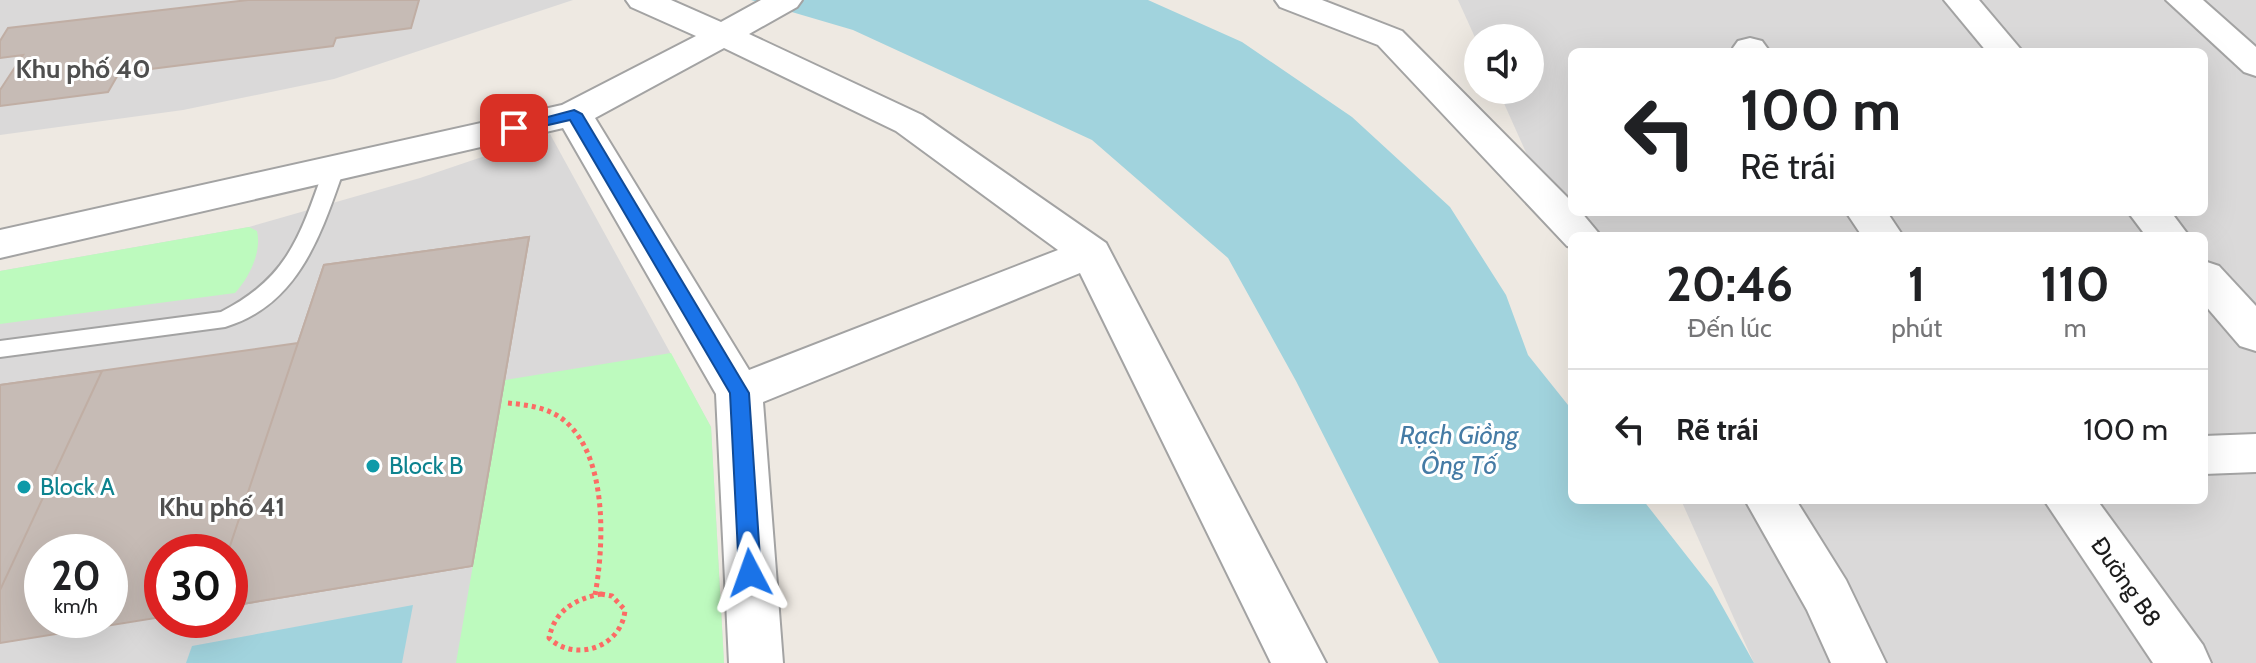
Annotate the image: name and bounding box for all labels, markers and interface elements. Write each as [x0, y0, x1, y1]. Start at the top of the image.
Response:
map controls [1464, 24, 1544, 104]
button: sound [1464, 24, 1544, 104]
district label: Khu phố 40 [15, 53, 151, 85]
text: 100 m [1740, 76, 1901, 144]
icon: left [1608, 80, 1712, 184]
pin [480, 94, 548, 162]
icon: arrive [492, 106, 536, 150]
text: Rẽ trái [1740, 144, 1836, 188]
text: 20:46 [1666, 255, 1793, 313]
text: 1 [1908, 255, 1926, 313]
text: 110 [2040, 255, 2110, 313]
text: Đến lúc [1687, 312, 1772, 344]
text: phút [1891, 312, 1942, 344]
text: m [2064, 312, 2086, 344]
icon: left [1608, 407, 1652, 451]
text: Rẽ trái [1676, 411, 1759, 448]
text: 100 m [2083, 411, 2168, 448]
water label: Rạch Giồng Ông Tố [1400, 419, 1519, 481]
place label: Block B [389, 451, 463, 480]
marker: Block B [364, 457, 382, 475]
place label: Block A [40, 472, 115, 501]
marker: Block A [15, 478, 33, 496]
district label: Khu phố 41 [159, 491, 285, 523]
position arrow [708, 531, 792, 615]
street label: Đường B8 [2085, 531, 2168, 632]
speed limit sign: 30 [144, 534, 248, 638]
text: 20 [51, 551, 101, 600]
text: km/h [54, 594, 98, 618]

